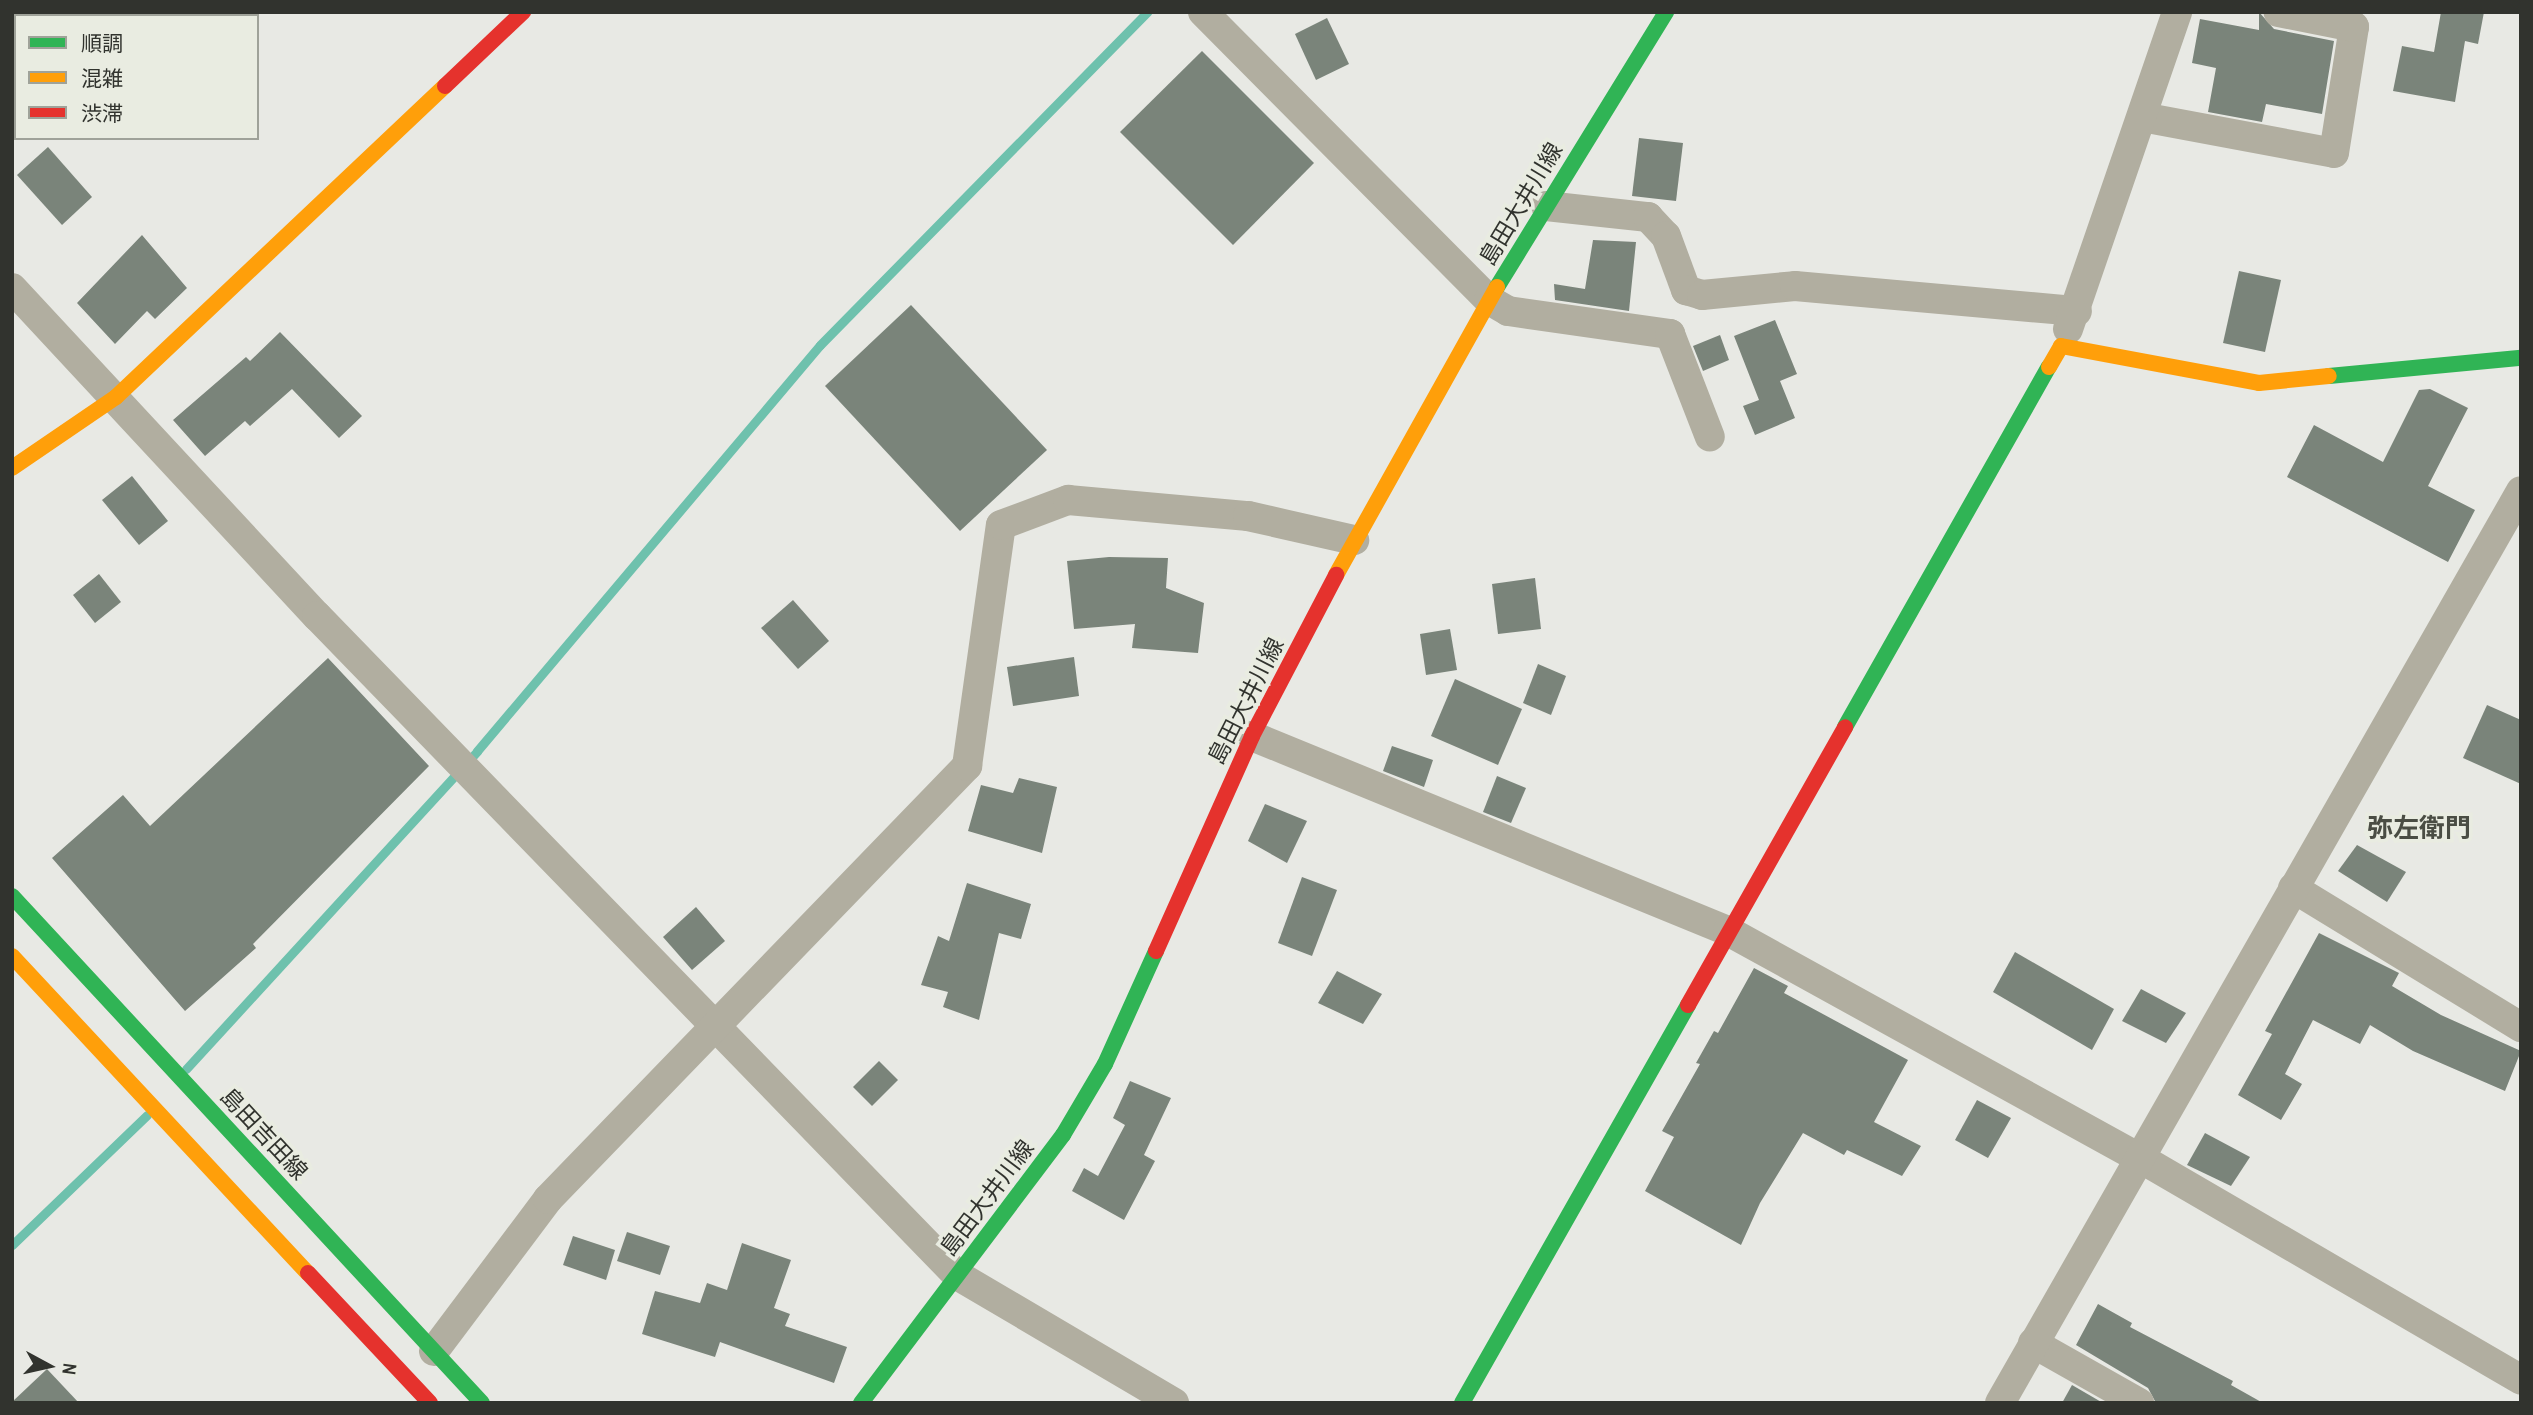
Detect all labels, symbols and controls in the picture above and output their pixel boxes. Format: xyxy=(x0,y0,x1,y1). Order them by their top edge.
legend xyxy=(14,14,259,140)
text: 順調 xyxy=(81,29,123,58)
text: 混雑 xyxy=(81,64,123,93)
text: 渋滞 xyxy=(81,99,123,128)
street label: 島田大井川線 xyxy=(1474,138,1568,270)
street label: 島田大井川線 xyxy=(1202,633,1290,769)
district label: 弥左衛門 xyxy=(2367,812,2471,844)
street label: 島田吉田線 xyxy=(215,1083,313,1185)
street label: 島田大井川線 xyxy=(934,1135,1040,1261)
north arrow xyxy=(14,1331,84,1401)
text: N xyxy=(56,1362,83,1376)

